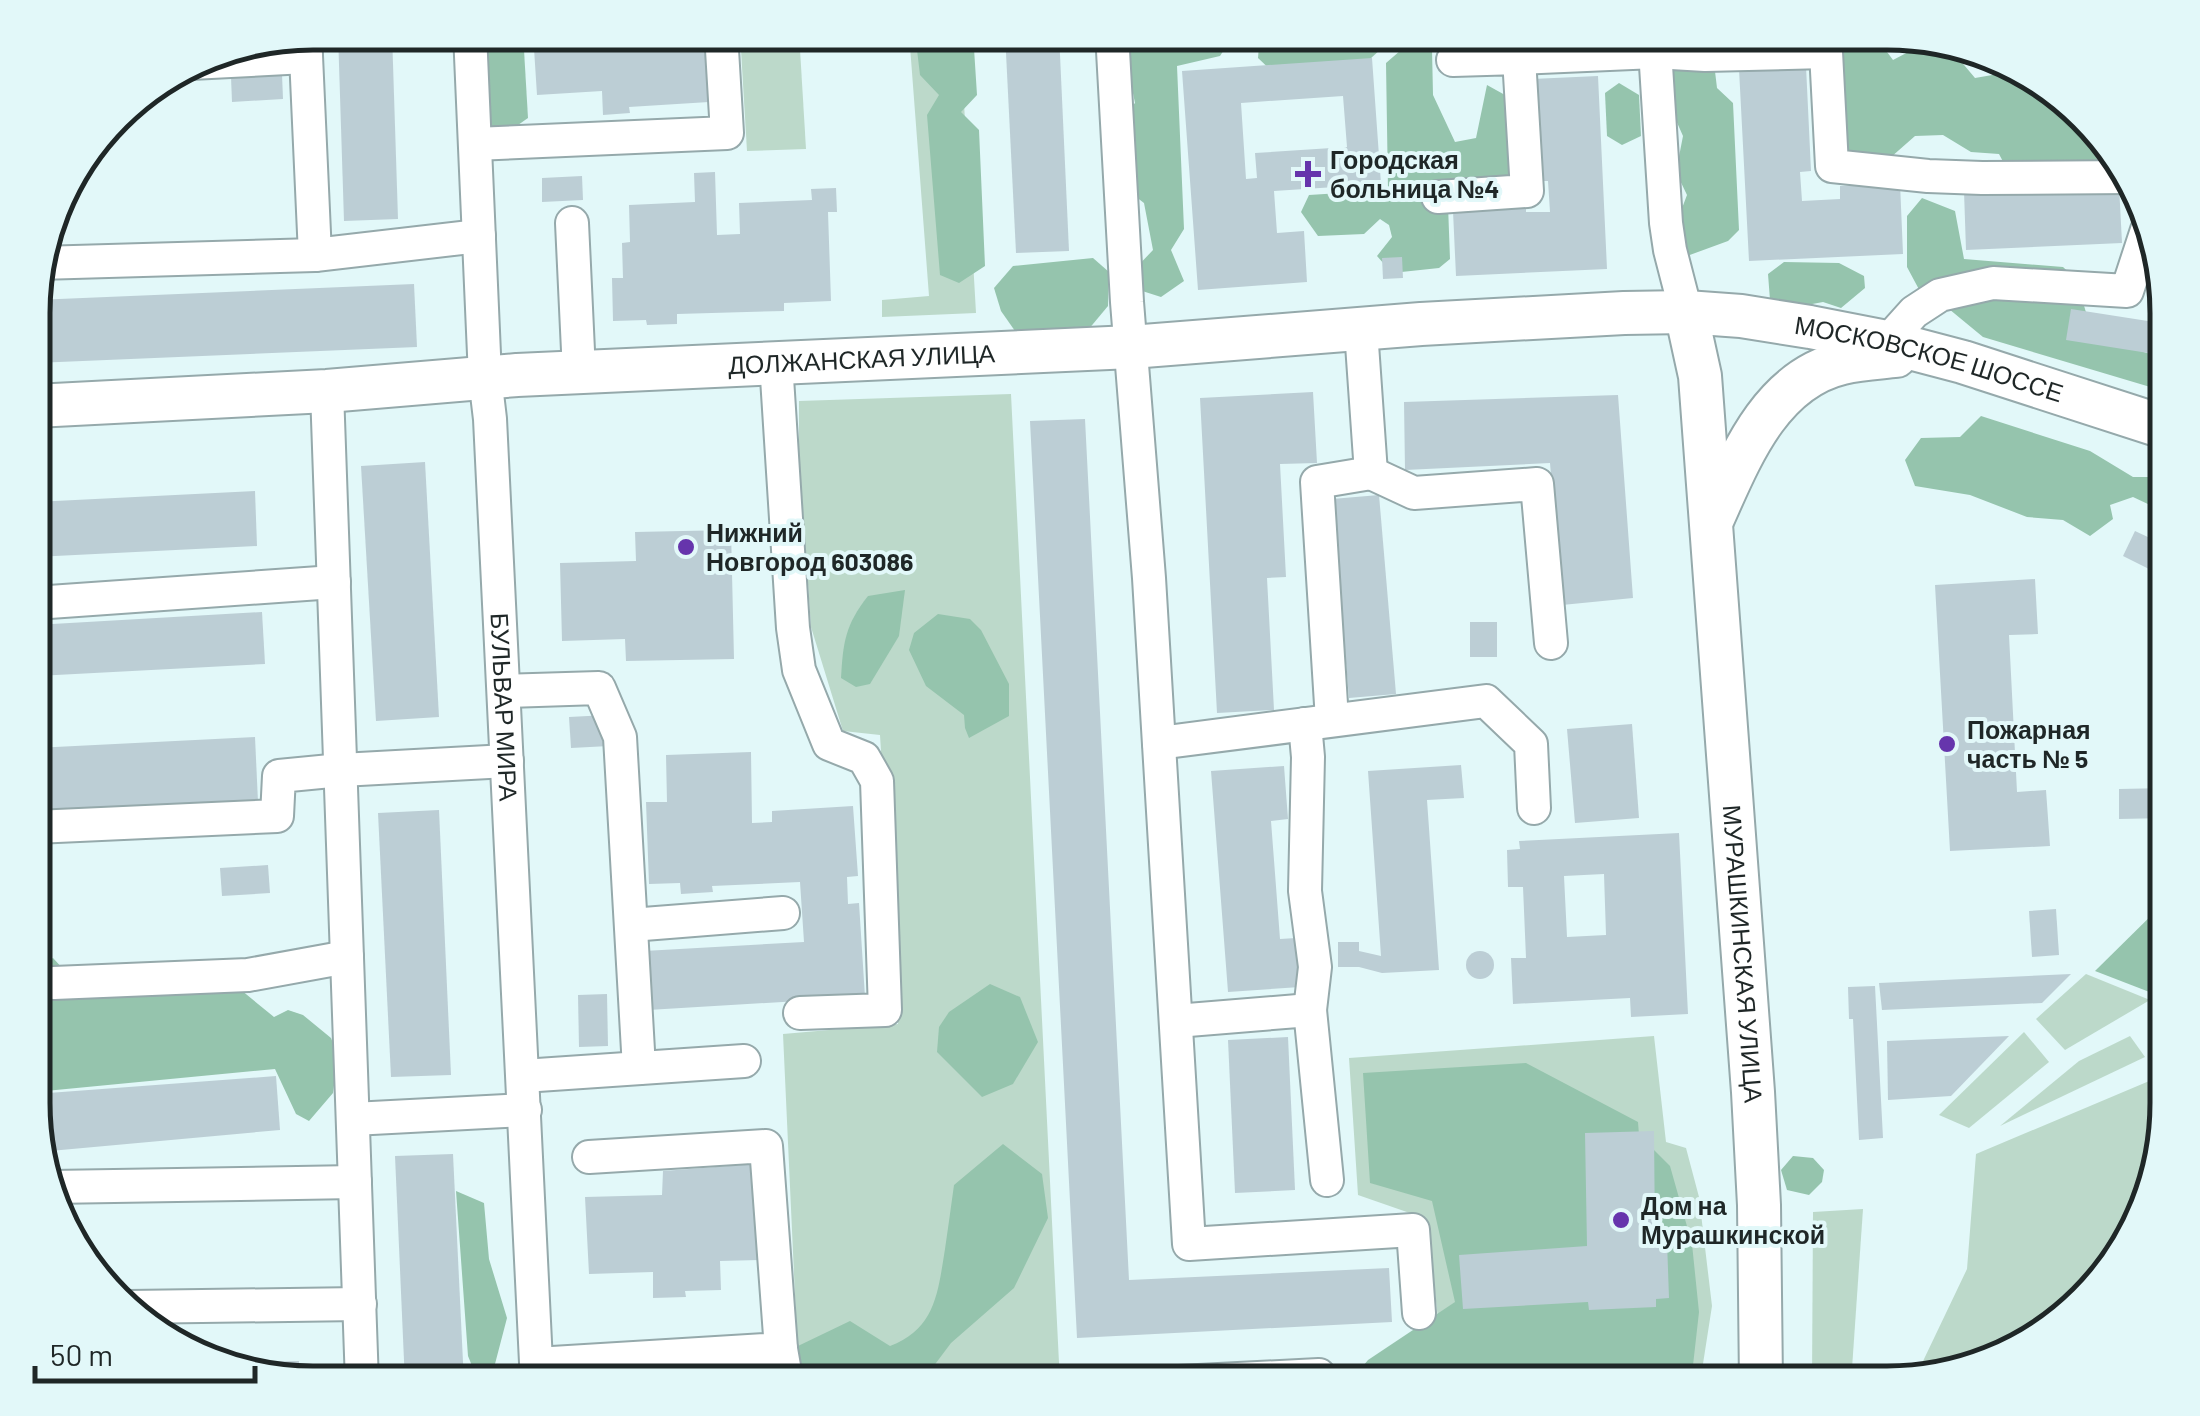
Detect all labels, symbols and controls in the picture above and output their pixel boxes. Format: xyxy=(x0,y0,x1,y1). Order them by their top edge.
place label: Городская больница №4 xyxy=(1330,144,1499,203)
marker: Городская больница №4 xyxy=(1295,161,1321,187)
street label: МОСКОВСКОЕ ШОССЕ xyxy=(1793,309,2067,407)
street label: ДОЛЖАНСКАЯ УЛИЦА xyxy=(727,337,996,379)
place label: Нижний Новгород 603086 xyxy=(706,517,914,576)
marker: Нижний Новгород 603086 xyxy=(675,536,697,558)
street label: БУЛЬВАР МИРА xyxy=(485,612,525,802)
place label: Пожарная часть № 5 xyxy=(1967,714,2091,773)
marker: Пожарная часть № 5 xyxy=(1936,733,1958,755)
street label: МУРАШКИНСКАЯ УЛИЦА xyxy=(1718,804,1770,1104)
place label: Дом на Мурашкинской xyxy=(1641,1190,1825,1249)
marker: Дом на Мурашкинской xyxy=(1610,1209,1632,1231)
scale bar xyxy=(35,1321,255,1383)
text: 50 m xyxy=(50,1336,113,1372)

